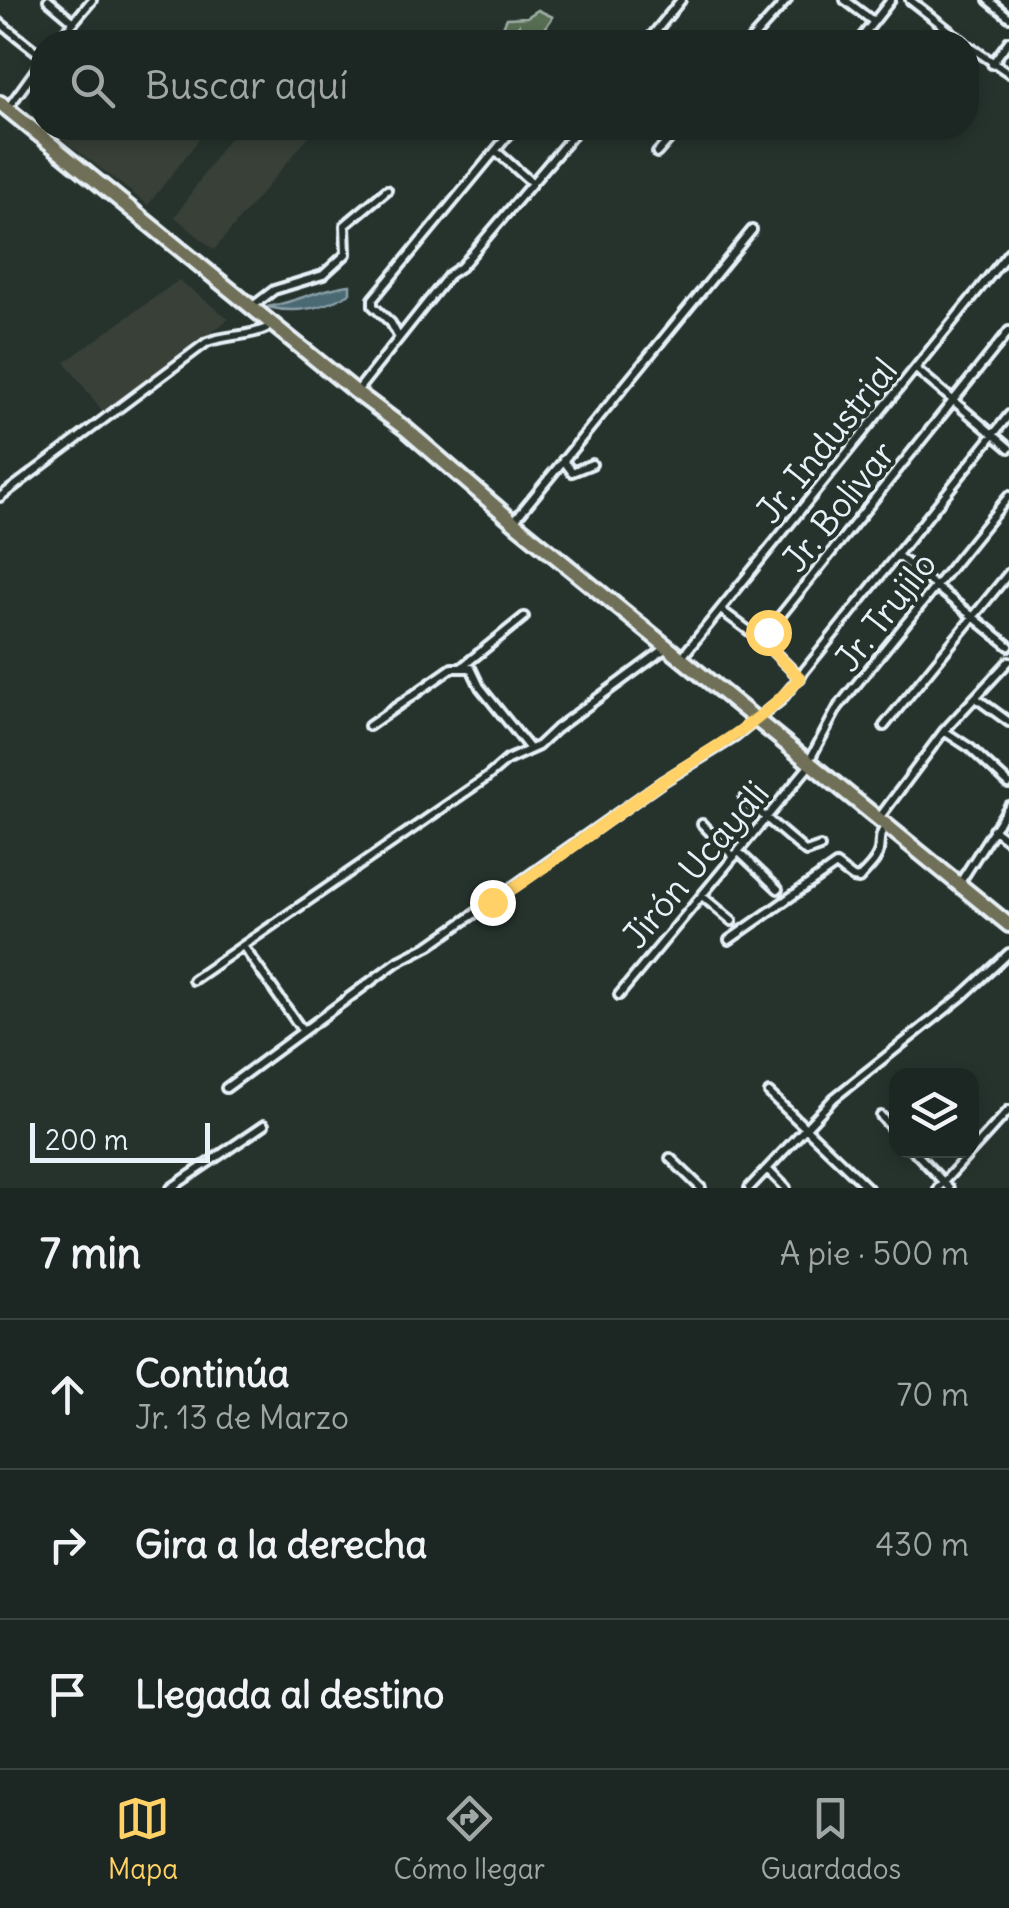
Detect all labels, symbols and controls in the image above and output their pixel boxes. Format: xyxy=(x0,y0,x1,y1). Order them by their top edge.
search box xyxy=(30,30,979,140)
icon: search xyxy=(65,58,120,113)
text: Buscar aquí xyxy=(145,62,348,109)
street label: Jr. Industrial xyxy=(746,349,906,531)
street label: Jr. Bolivar xyxy=(772,432,904,580)
street label: Jr. Trujilo xyxy=(825,542,945,680)
route start xyxy=(746,610,792,656)
street label: Jirón Ucayali xyxy=(612,771,778,957)
route end xyxy=(470,880,516,926)
map controls xyxy=(889,1068,979,1158)
button: layers xyxy=(889,1068,979,1158)
scale bar xyxy=(30,1118,210,1162)
text: 200 m xyxy=(45,1122,128,1158)
text: 7 min xyxy=(40,1227,141,1279)
text: A pie · 500 m xyxy=(780,1233,969,1274)
text: Continúa xyxy=(135,1350,290,1397)
icon: ahead xyxy=(40,1367,95,1422)
text: 70 m xyxy=(897,1374,969,1415)
text: Jr. 13 de Marzo xyxy=(135,1397,349,1438)
icon: right xyxy=(40,1517,95,1572)
text: Gira a la derecha xyxy=(135,1521,427,1568)
text: 430 m xyxy=(876,1524,969,1565)
icon: arrive xyxy=(40,1667,95,1722)
text: Llegada al destino xyxy=(135,1671,444,1718)
tab: Mapa xyxy=(108,1791,178,1887)
tab: Cómo llegar xyxy=(394,1791,545,1887)
tab: Guardados xyxy=(760,1791,901,1887)

